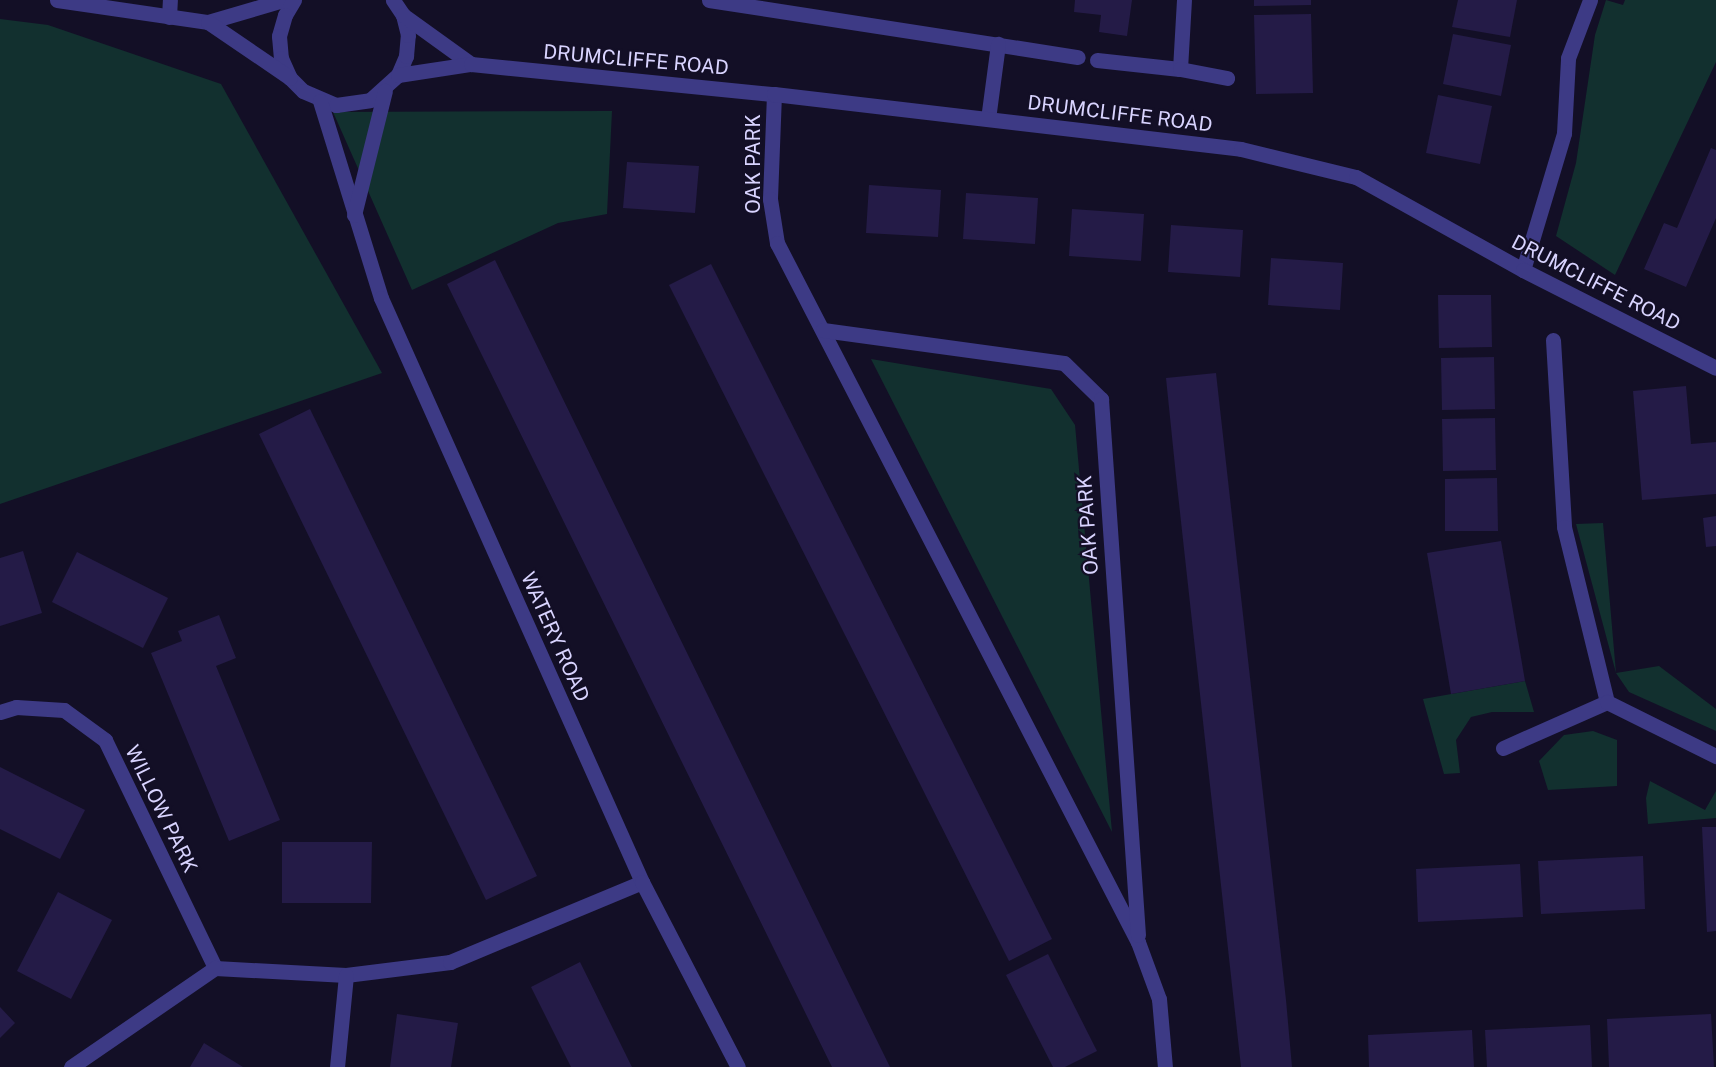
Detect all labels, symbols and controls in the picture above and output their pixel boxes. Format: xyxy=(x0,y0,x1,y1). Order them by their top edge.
street label: DRUMCLIFFE ROAD xyxy=(542,40,730,80)
street label: DRUMCLIFFE ROAD xyxy=(1026,91,1214,137)
street label: OAK PARK xyxy=(741,114,765,214)
street label: DRUMCLIFFE ROAD xyxy=(1508,230,1684,336)
street label: OAK PARK xyxy=(1073,474,1103,576)
street label: WATERY ROAD xyxy=(516,568,594,706)
street label: WILLOW PARK xyxy=(120,741,202,877)

